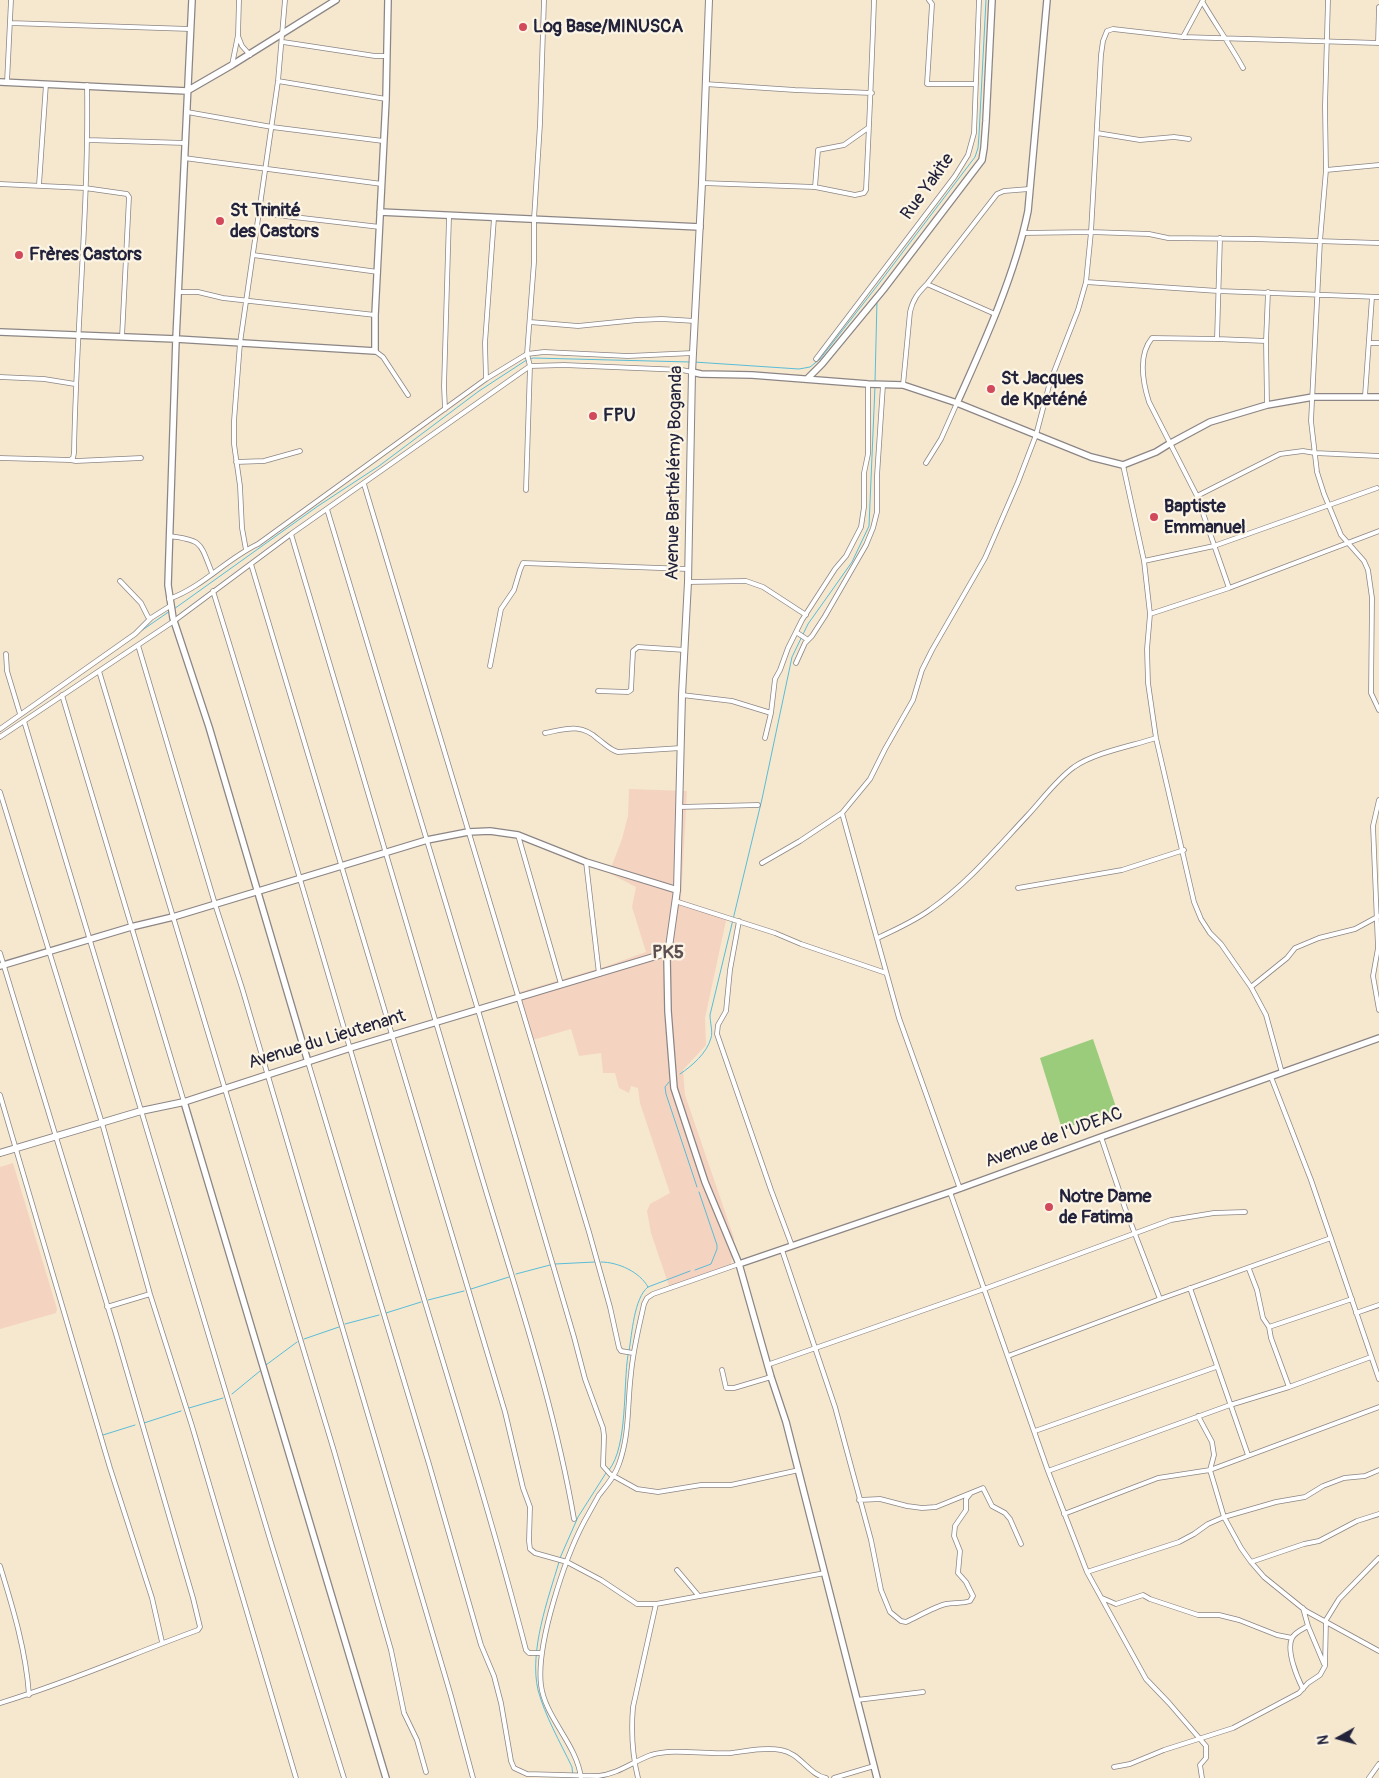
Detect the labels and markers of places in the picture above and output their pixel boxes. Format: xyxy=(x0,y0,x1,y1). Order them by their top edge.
place label: Log Base/MINUSCA xyxy=(533,16,683,38)
marker: Log Base/MINUSCA xyxy=(517,21,529,33)
place label: St Trinité des Castors xyxy=(230,200,319,242)
marker: St Trinité des Castors xyxy=(214,215,226,227)
place label: Frères Castors xyxy=(29,244,142,266)
marker: Frères Castors xyxy=(13,249,25,261)
place label: St Jacques de Kpeténé xyxy=(1001,368,1088,410)
marker: St Jacques de Kpeténé xyxy=(985,383,997,395)
place label: FPU xyxy=(603,405,636,427)
marker: FPU xyxy=(587,410,599,422)
place label: Baptiste Emmanuel xyxy=(1164,496,1246,538)
marker: Baptiste Emmanuel xyxy=(1148,511,1160,523)
place label: Notre Dame de Fatima xyxy=(1059,1186,1151,1228)
marker: Notre Dame de Fatima xyxy=(1043,1201,1055,1213)

